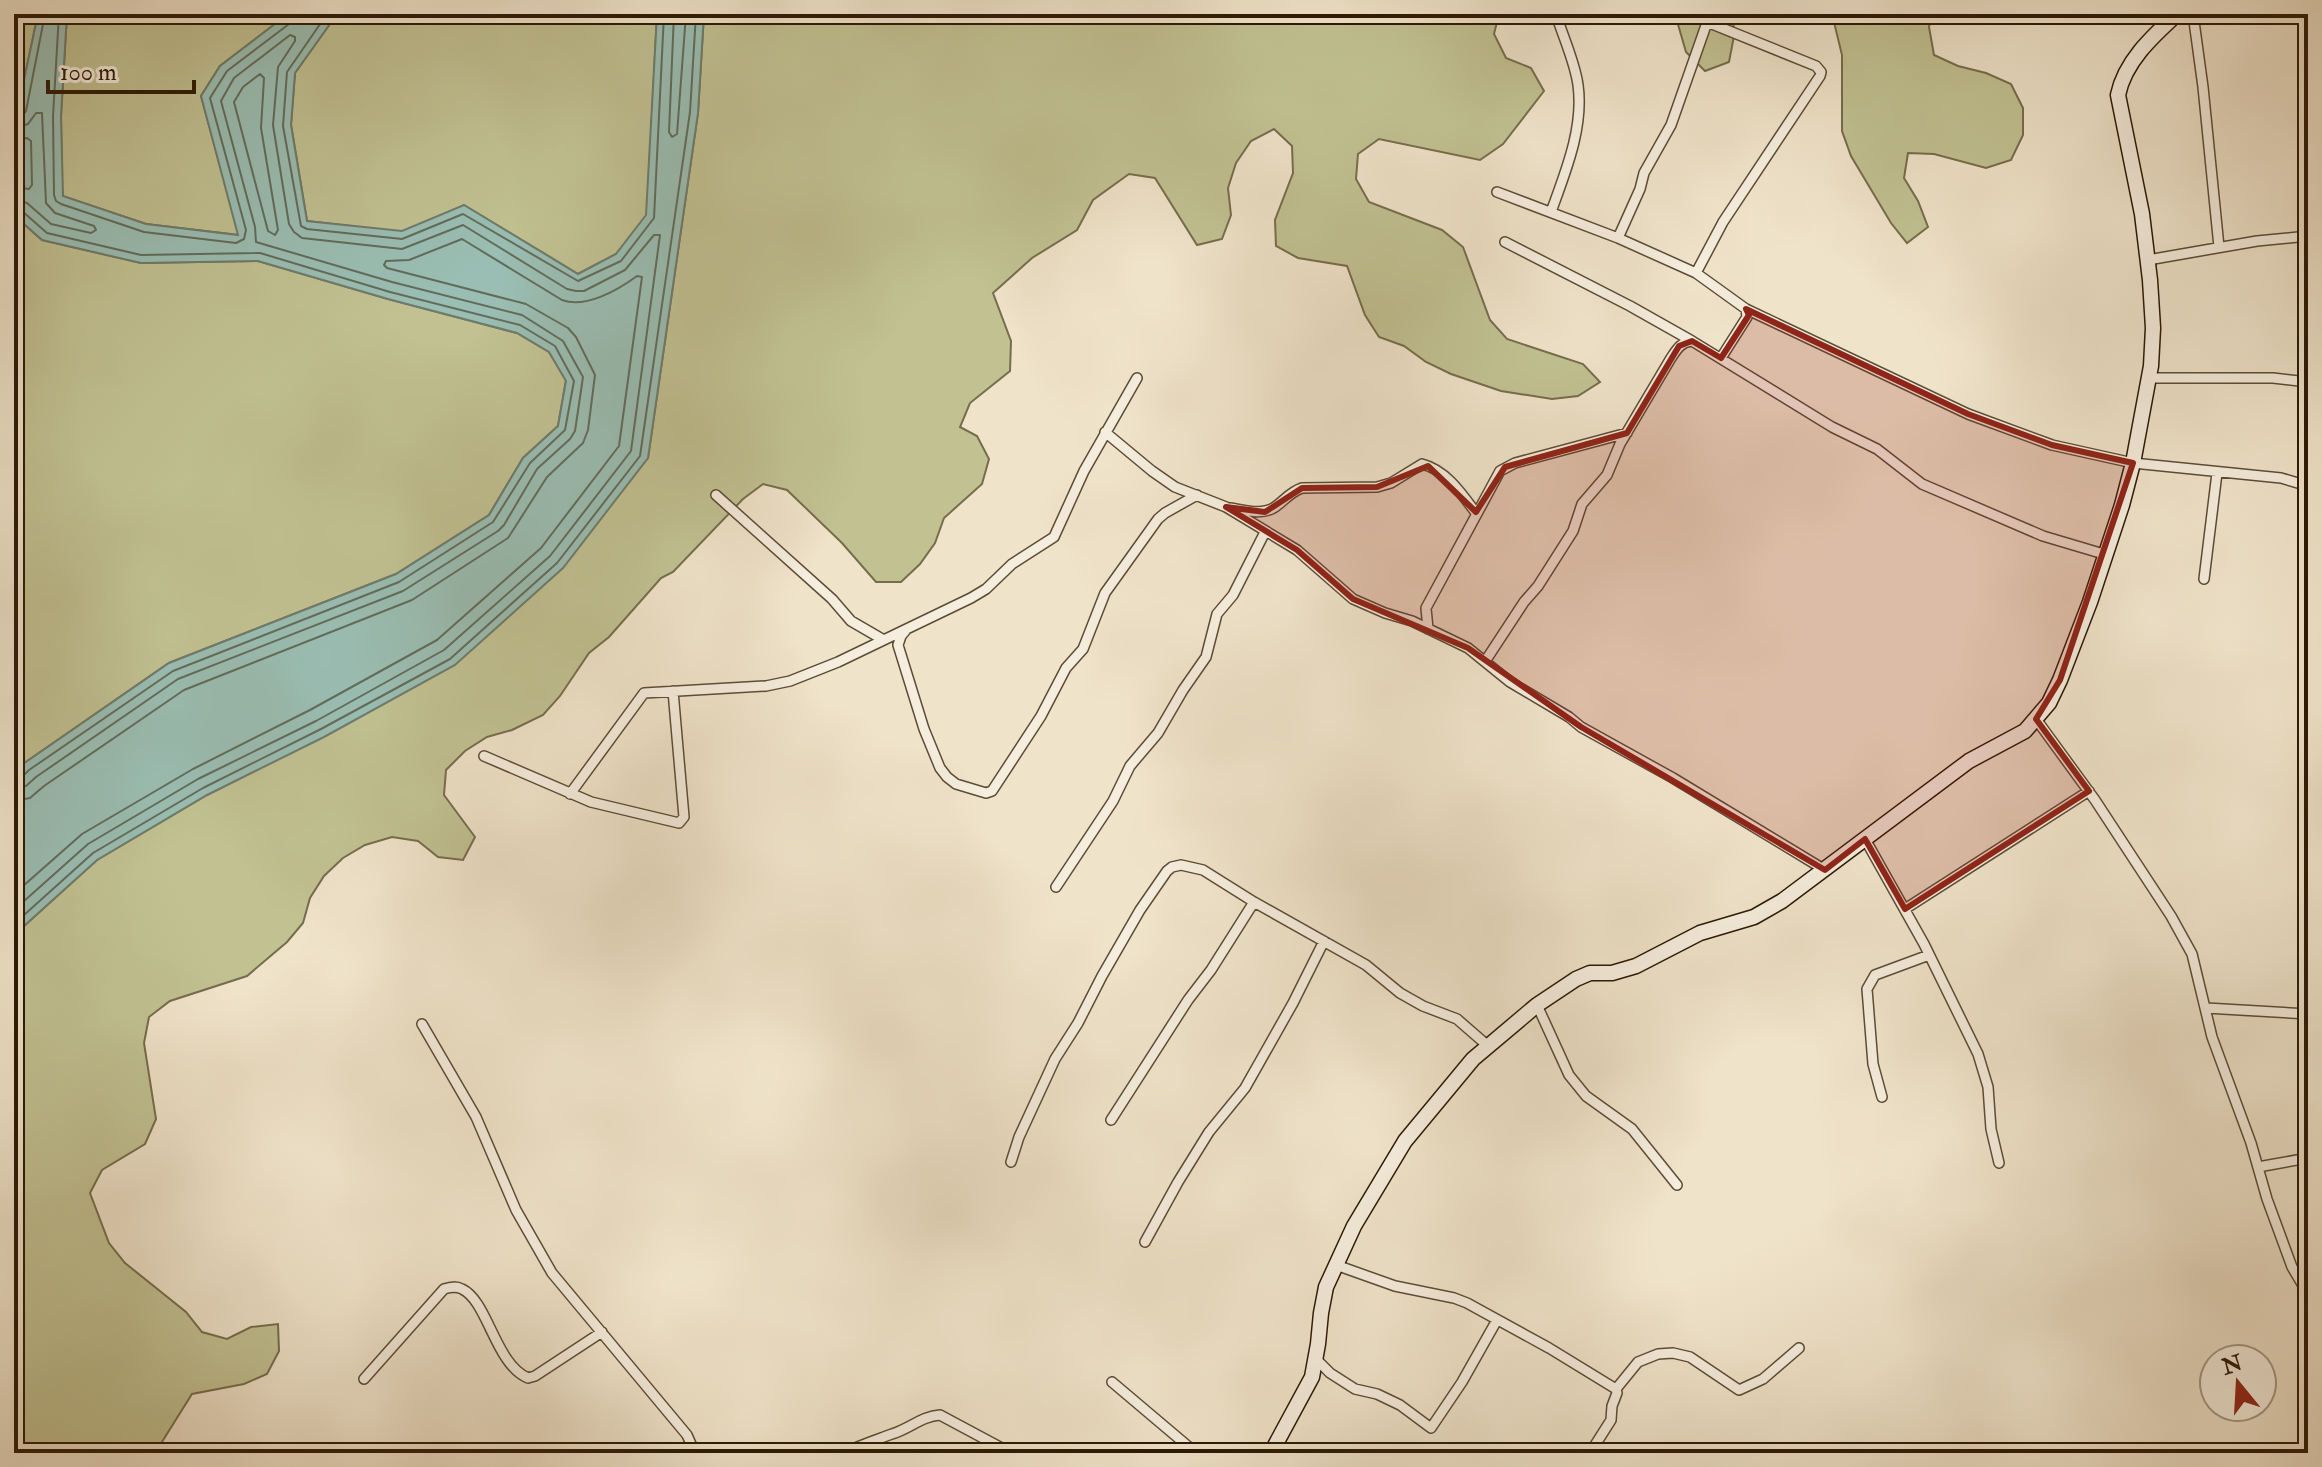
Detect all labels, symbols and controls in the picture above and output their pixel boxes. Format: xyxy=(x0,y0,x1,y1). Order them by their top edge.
scale bar xyxy=(48,44,194,94)
text: 100 m xyxy=(60,57,117,88)
north arrow xyxy=(2198,1343,2278,1423)
text: N xyxy=(2217,1348,2246,1382)

